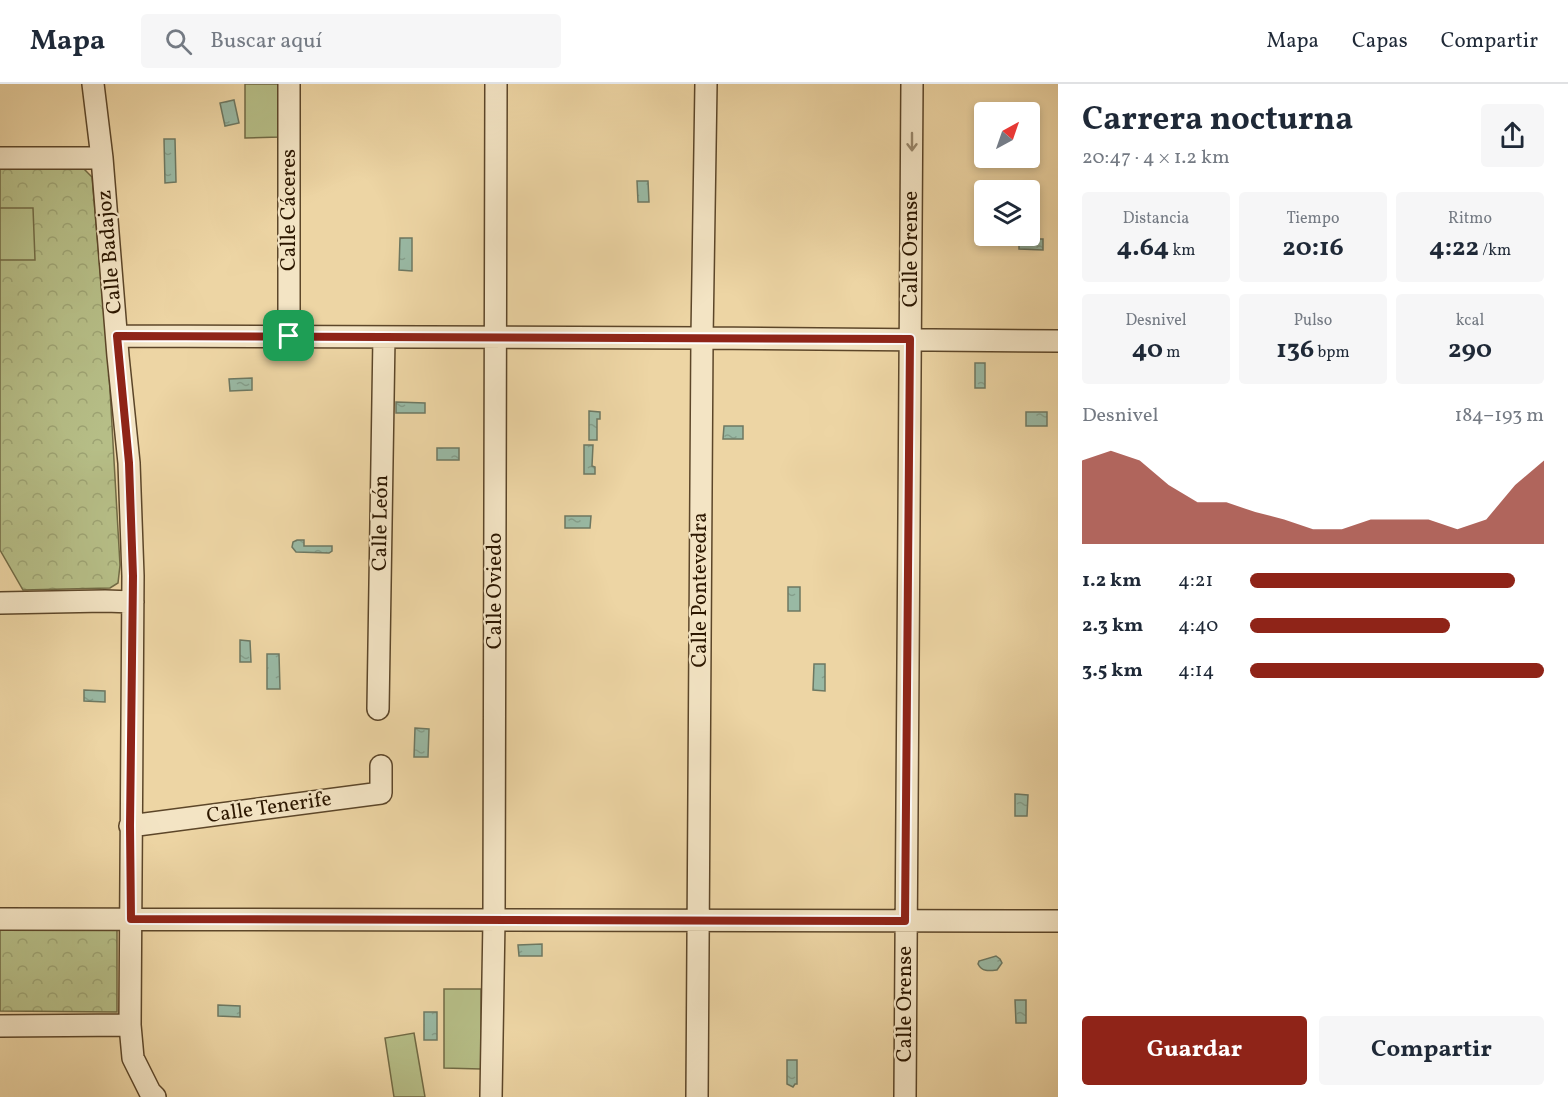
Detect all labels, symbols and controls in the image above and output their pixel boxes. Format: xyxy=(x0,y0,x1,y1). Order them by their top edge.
search box xyxy=(141,14,561,68)
text: Mapa xyxy=(30,22,105,61)
icon: search xyxy=(162,25,195,58)
text: Buscar aquí xyxy=(210,26,322,57)
text: Mapa xyxy=(1267,27,1319,56)
text: Capas xyxy=(1352,27,1408,56)
text: Compartir xyxy=(1441,27,1538,56)
text: Carrera nocturna xyxy=(1082,98,1353,144)
north arrow xyxy=(974,102,1040,168)
map controls xyxy=(974,102,1040,246)
button: share xyxy=(1481,104,1544,167)
one-way arrow xyxy=(906,132,918,152)
text: 20:47 · 4 × 1.2 km xyxy=(1082,144,1230,172)
street label: Calle Cáceres xyxy=(275,149,304,271)
button: layers xyxy=(974,180,1040,246)
street label: Calle Badajoz xyxy=(90,189,130,315)
street label: Calle Orense xyxy=(897,191,926,307)
text: Distancia xyxy=(1123,208,1189,230)
text: Tiempo xyxy=(1287,208,1339,230)
text: Ritmo xyxy=(1448,208,1492,230)
text: 4.64 xyxy=(1117,230,1169,266)
text: 20:16 xyxy=(1282,230,1344,266)
text: 4:22 xyxy=(1429,230,1479,266)
text: km xyxy=(1169,240,1195,262)
text: /km xyxy=(1479,240,1511,262)
pin xyxy=(263,310,314,361)
text: Desnivel xyxy=(1125,310,1187,332)
text: Pulso xyxy=(1294,310,1332,332)
text: kcal xyxy=(1456,310,1484,332)
icon: arrive xyxy=(272,319,305,352)
text: 40 xyxy=(1132,332,1163,368)
text: 136 xyxy=(1276,332,1314,368)
text: 290 xyxy=(1448,332,1492,368)
text: m xyxy=(1163,342,1180,364)
text: bpm xyxy=(1314,342,1350,364)
text: Desnivel xyxy=(1082,402,1158,430)
text: 184–193 m xyxy=(1455,402,1544,430)
street label: Calle León xyxy=(366,475,396,571)
street label: Calle Pontevedra xyxy=(686,512,715,668)
street label: Calle Oviedo xyxy=(481,533,510,649)
text: 1.2 km xyxy=(1082,567,1142,595)
text: 4:21 xyxy=(1178,567,1213,595)
text: 2.3 km xyxy=(1082,612,1143,640)
text: 4:40 xyxy=(1178,612,1218,640)
text: 3.5 km xyxy=(1082,657,1143,685)
text: 4:14 xyxy=(1178,657,1214,685)
street label: Calle Tenerife xyxy=(205,785,333,831)
street label: Calle Orense xyxy=(891,946,920,1062)
button: Guardar xyxy=(1082,1016,1307,1085)
button: Compartir xyxy=(1319,1016,1544,1085)

